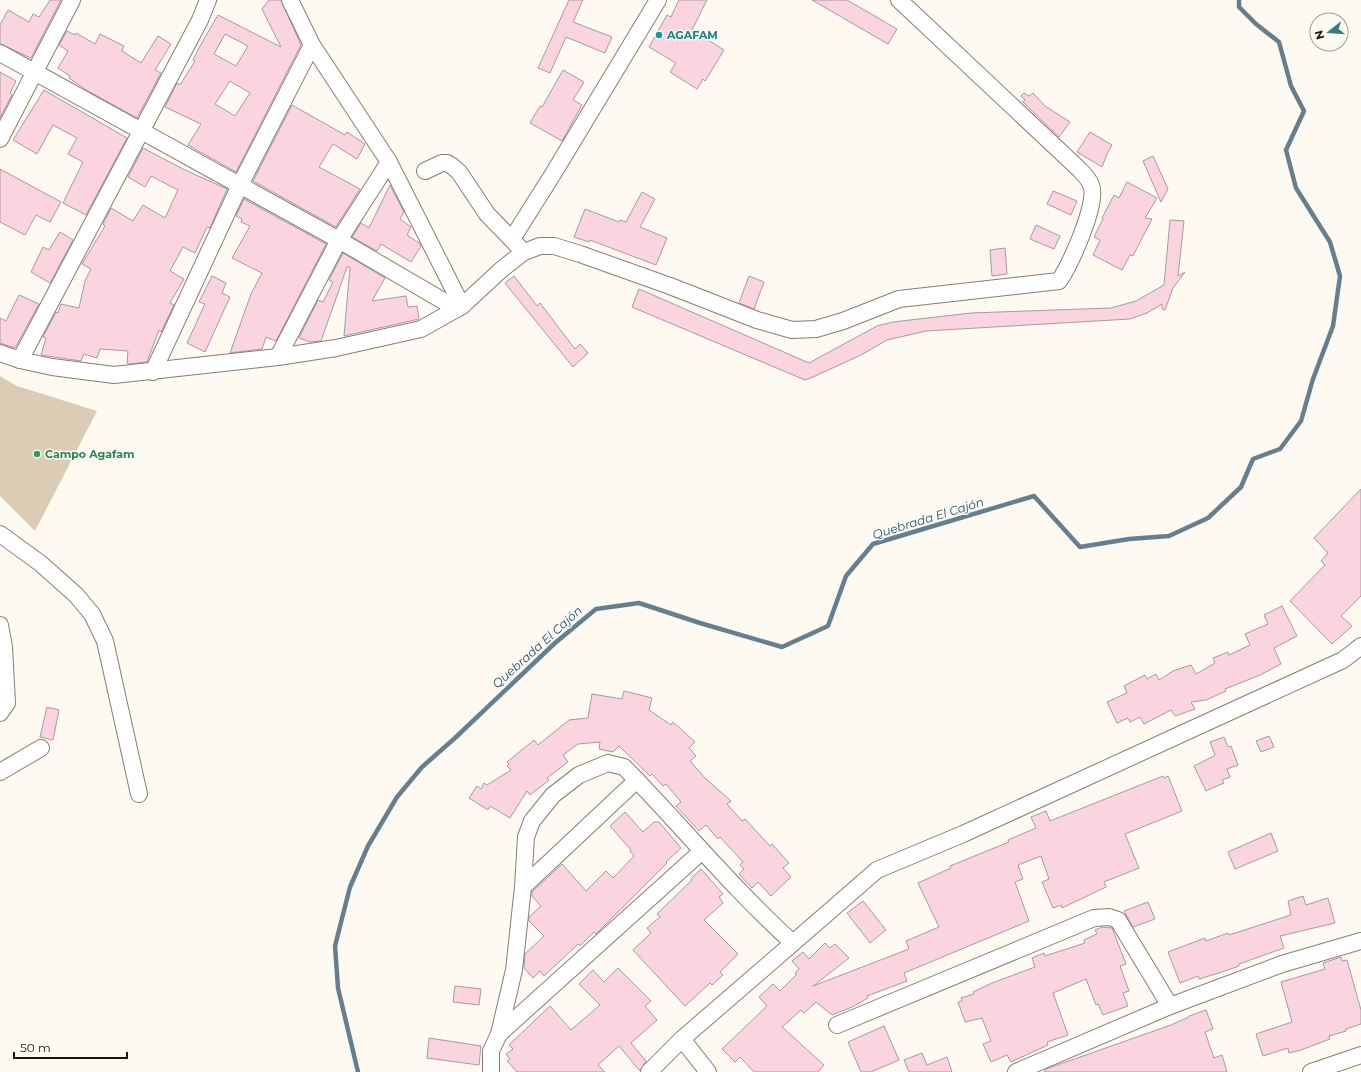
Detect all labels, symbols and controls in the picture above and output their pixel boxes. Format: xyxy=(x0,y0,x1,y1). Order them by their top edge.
north arrow xyxy=(1309,12,1349,52)
place label: AGAFAM xyxy=(666,28,718,42)
text: N xyxy=(1311,29,1327,41)
marker: AGAFAM xyxy=(654,30,664,40)
place label: Campo Agafam xyxy=(45,447,135,461)
marker: Campo Agafam xyxy=(32,449,42,459)
water label: Quebrada El Cajón xyxy=(871,494,985,542)
water label: Quebrada El Cajón xyxy=(489,603,585,691)
scale bar xyxy=(14,1034,127,1060)
text: 50 m xyxy=(20,1040,51,1055)

